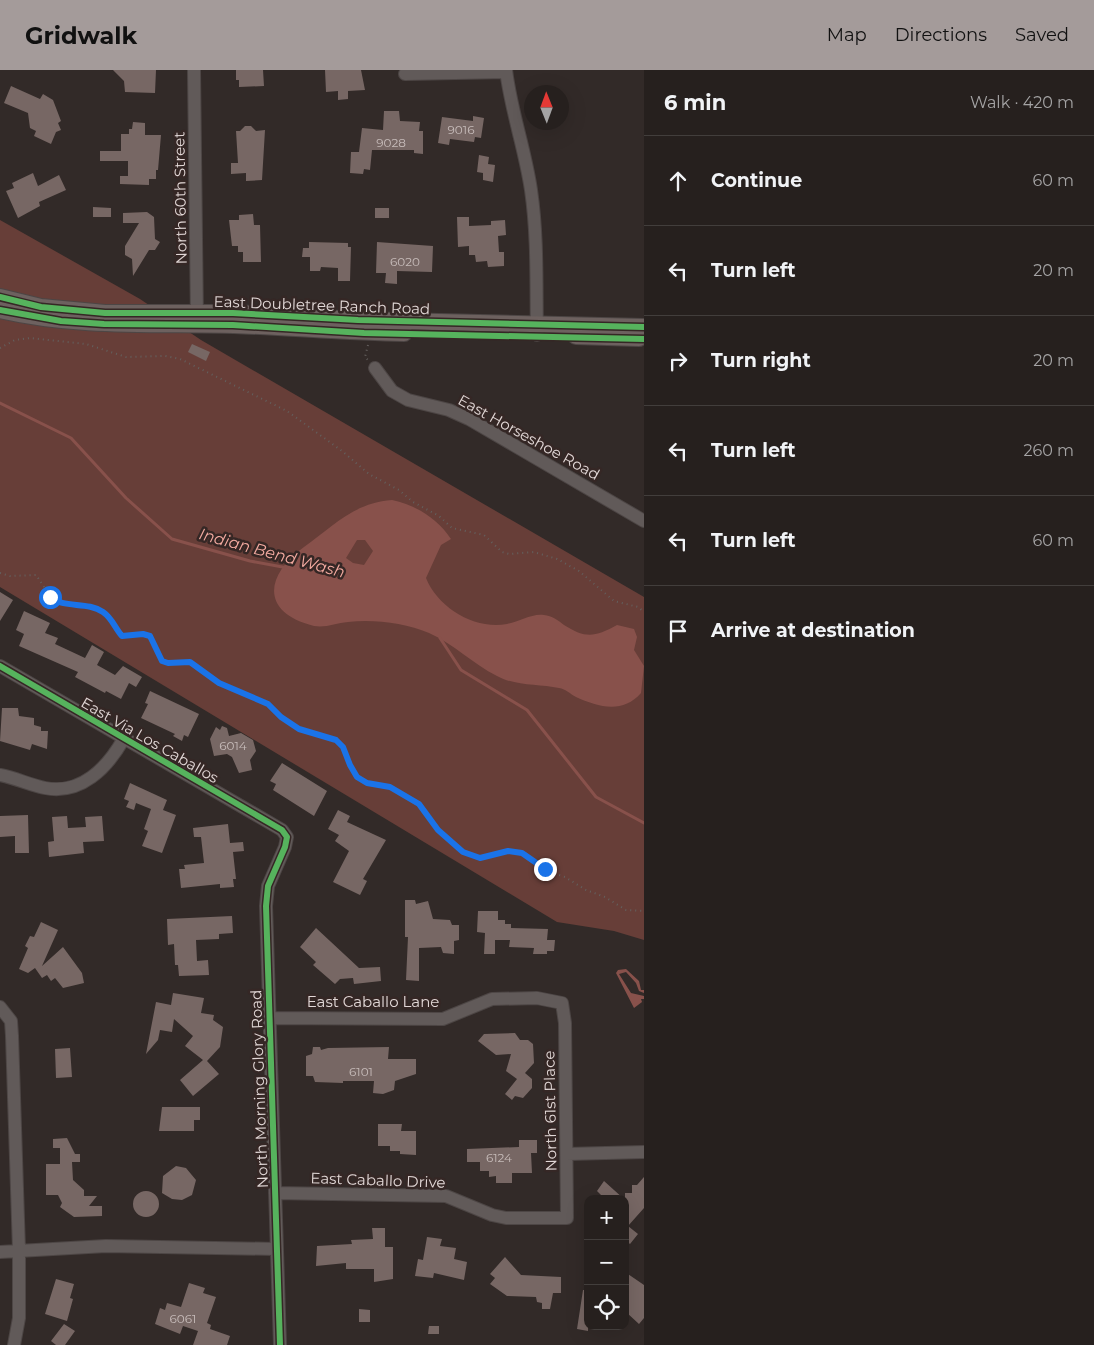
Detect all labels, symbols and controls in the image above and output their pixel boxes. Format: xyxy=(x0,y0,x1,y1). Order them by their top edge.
text: Gridwalk xyxy=(25,21,137,50)
text: Map xyxy=(827,24,867,46)
text: Directions xyxy=(895,24,987,46)
text: Saved xyxy=(1015,24,1069,46)
north arrow xyxy=(524,85,569,130)
text: 6 min xyxy=(664,90,726,115)
text: Walk · 420 m xyxy=(970,93,1074,112)
house number: 9016 xyxy=(448,122,474,137)
street label: North 60th Street xyxy=(169,131,191,265)
house number: 9028 xyxy=(376,135,406,150)
icon: ahead xyxy=(664,167,692,195)
text: Continue xyxy=(711,169,802,192)
text: 60 m xyxy=(1032,171,1074,190)
house number: 6020 xyxy=(390,254,420,269)
icon: left xyxy=(664,257,692,285)
text: Turn left xyxy=(711,259,796,282)
text: 20 m xyxy=(1033,261,1074,280)
street label: East Doubletree Ranch Road xyxy=(213,292,431,318)
icon: right xyxy=(664,347,692,375)
text: Turn right xyxy=(711,349,811,372)
text: 20 m xyxy=(1033,351,1074,370)
street label: East Horseshoe Road xyxy=(455,390,603,484)
icon: left xyxy=(664,437,692,465)
text: Turn left xyxy=(711,439,796,462)
text: 260 m xyxy=(1023,441,1074,460)
water label: Indian Bend Wash xyxy=(197,524,347,582)
icon: left xyxy=(664,527,692,555)
text: Turn left xyxy=(711,529,796,552)
text: 60 m xyxy=(1032,531,1074,550)
route start xyxy=(39,586,62,609)
icon: arrive xyxy=(664,617,692,645)
text: Arrive at destination xyxy=(711,619,915,642)
street label: East Via Los Caballos xyxy=(78,693,222,787)
house number: 6014 xyxy=(219,738,247,753)
route end xyxy=(534,858,557,881)
street label: North Morning Glory Road xyxy=(246,990,272,1188)
street label: East Caballo Lane xyxy=(307,992,439,1011)
street label: North 61st Place xyxy=(539,1050,561,1172)
house number: 6101 xyxy=(349,1064,373,1079)
house number: 6124 xyxy=(486,1150,512,1165)
street label: East Caballo Drive xyxy=(310,1168,446,1192)
map controls xyxy=(584,1195,629,1330)
button: + xyxy=(584,1195,629,1240)
button: − xyxy=(584,1240,629,1285)
button: locate xyxy=(584,1285,629,1330)
house number: 6061 xyxy=(170,1311,196,1326)

